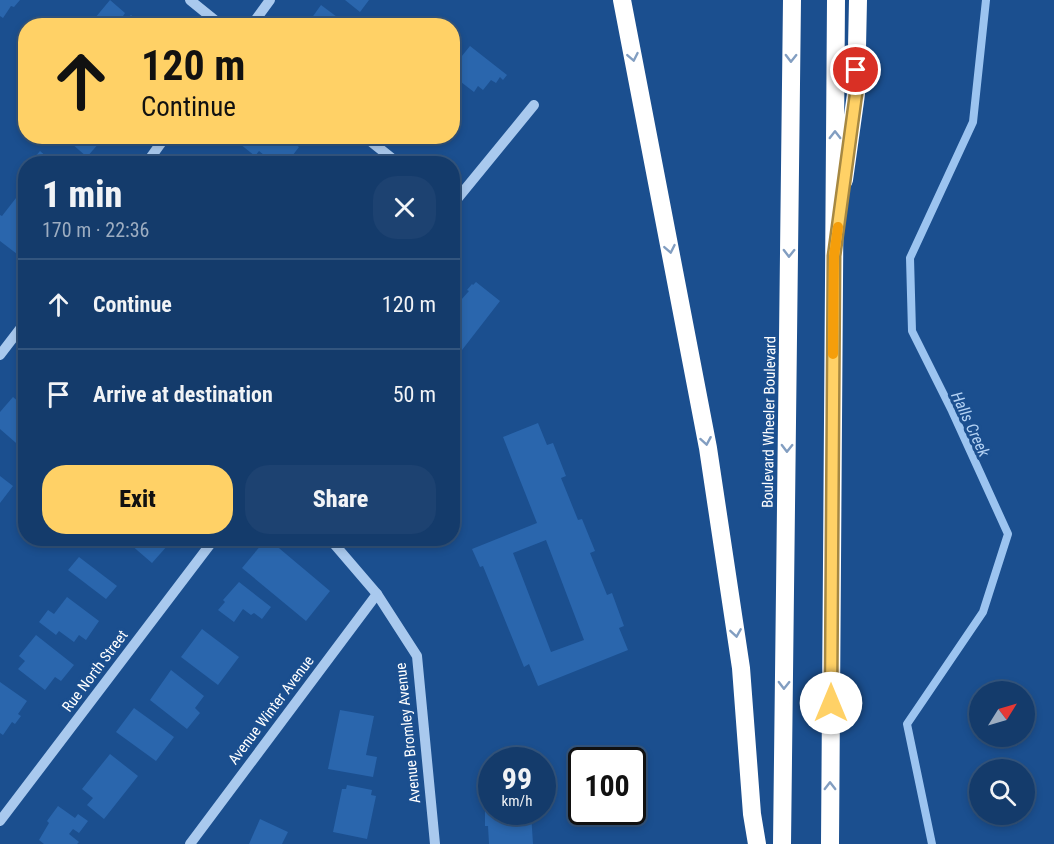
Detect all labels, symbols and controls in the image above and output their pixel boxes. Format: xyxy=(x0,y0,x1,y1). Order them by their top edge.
text: 120 m xyxy=(141,41,246,90)
icon: ahead xyxy=(42,42,120,120)
pin xyxy=(830,44,881,95)
one-way arrow xyxy=(626,52,639,62)
icon: arrive xyxy=(839,53,872,86)
one-way arrow xyxy=(785,54,797,63)
text: Continue xyxy=(141,91,236,123)
one-way arrow xyxy=(829,131,841,140)
text: 1 min xyxy=(42,174,122,216)
button: close xyxy=(373,176,436,239)
text: 170 m · 22:36 xyxy=(42,218,149,242)
one-way arrow xyxy=(663,244,676,254)
one-way arrow xyxy=(783,249,795,258)
icon: ahead xyxy=(42,288,75,321)
text: Continue xyxy=(93,292,172,317)
text: 120 m xyxy=(382,292,436,317)
street label: Boulevard Wheeler Boulevard xyxy=(758,336,780,508)
icon: arrive xyxy=(42,378,75,411)
text: Arrive at destination xyxy=(93,382,273,407)
text: 50 m xyxy=(393,382,436,407)
water label: Halls Creek xyxy=(947,389,994,461)
one-way arrow xyxy=(699,435,712,445)
one-way arrow xyxy=(780,444,793,453)
button: Exit xyxy=(42,465,233,534)
button: Share xyxy=(245,465,436,534)
street label: Rue North Street xyxy=(58,627,132,715)
one-way arrow xyxy=(729,629,741,638)
street label: Avenue Winter Avenue xyxy=(224,652,318,768)
street label: Avenue Bromley Avenue xyxy=(392,662,424,804)
position arrow xyxy=(799,671,863,735)
one-way arrow xyxy=(778,681,790,690)
north arrow xyxy=(969,681,1035,747)
map controls xyxy=(969,681,1035,825)
speed limit sign: 100 xyxy=(568,747,646,825)
button: search xyxy=(969,759,1035,825)
text: 99 xyxy=(502,761,532,796)
one-way arrow xyxy=(824,781,836,790)
text: km/h xyxy=(502,792,532,810)

